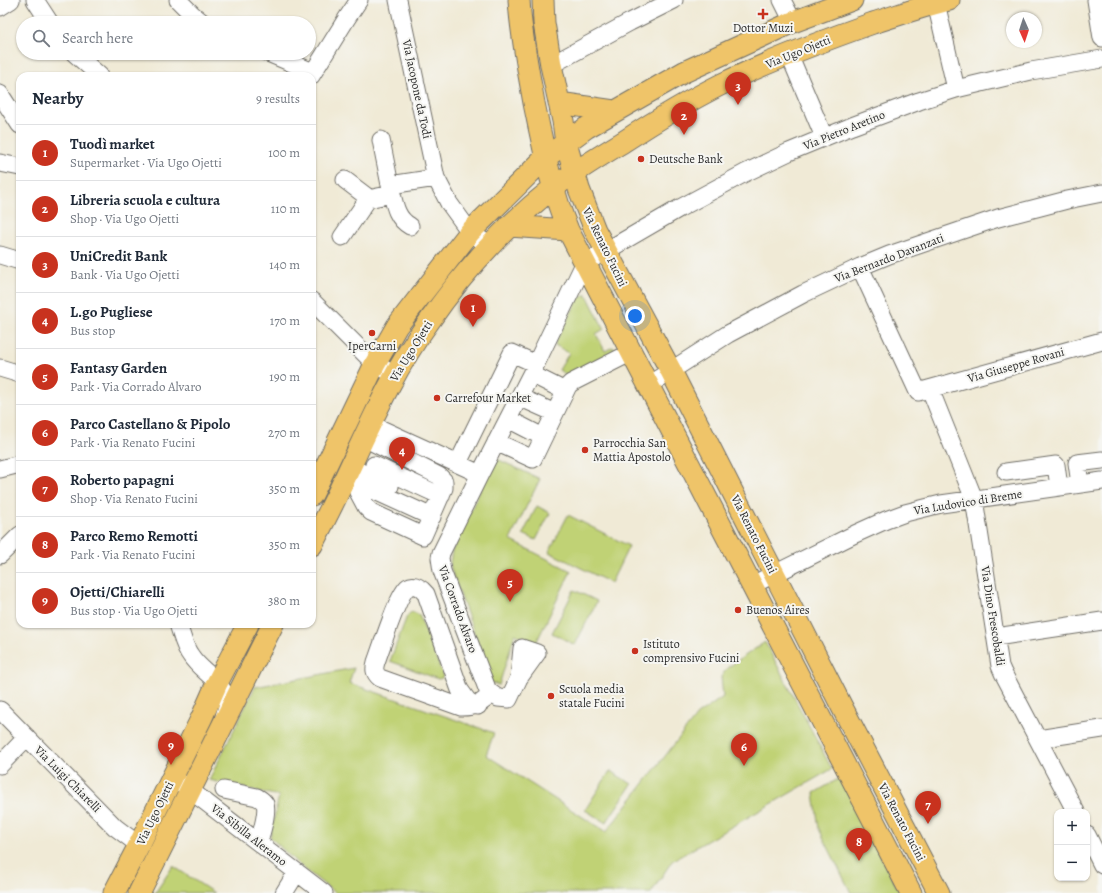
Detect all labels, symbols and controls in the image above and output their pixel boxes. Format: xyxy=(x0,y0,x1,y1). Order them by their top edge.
marker: Dottor Muzi xyxy=(758,9,768,19)
north arrow xyxy=(1006,12,1042,48)
search box xyxy=(16,16,316,60)
place label: Dottor Muzi xyxy=(733,20,793,36)
icon: search xyxy=(30,27,52,49)
text: Search here xyxy=(62,28,133,48)
street label: Via Ugo Ojetti xyxy=(762,32,833,73)
street label: Via Jacopone da Todi xyxy=(398,37,435,140)
pin: 3 xyxy=(725,72,751,105)
text: Nearby xyxy=(32,87,83,110)
text: 9 results xyxy=(256,90,300,107)
pin: 2 xyxy=(671,102,697,135)
street label: Via Pietro Aretino xyxy=(800,106,887,154)
text: Tuodì market xyxy=(70,134,155,154)
text: 1 xyxy=(43,144,47,161)
text: 100 m xyxy=(268,144,300,161)
place label: Deutsche Bank xyxy=(649,151,723,167)
text: Supermarket · Via Ugo Ojetti xyxy=(70,154,222,171)
marker: Deutsche Bank xyxy=(636,154,646,164)
text: Libreria scuola e cultura xyxy=(70,190,220,210)
text: 2 xyxy=(42,200,48,217)
text: 110 m xyxy=(271,200,300,217)
street label: Via Renato Fucini xyxy=(579,204,631,289)
text: Shop · Via Ugo Ojetti xyxy=(70,210,179,227)
street label: Via Bernardo Davanzati xyxy=(831,230,946,287)
text: UniCredit Bank xyxy=(70,246,167,266)
text: 3 xyxy=(42,256,48,273)
text: 140 m xyxy=(269,256,300,273)
text: Bank · Via Ugo Ojetti xyxy=(70,266,180,283)
pin: 1 xyxy=(460,294,486,327)
text: L.go Pugliese xyxy=(70,302,153,322)
your location xyxy=(625,306,645,326)
text: 4 xyxy=(42,312,48,329)
text: 170 m xyxy=(270,312,300,329)
street label: Via Ugo Ojetti xyxy=(385,318,436,385)
text: Bus stop xyxy=(70,322,115,339)
marker: IperCarni xyxy=(367,328,377,338)
place label: IperCarni xyxy=(348,338,396,354)
street label: Via Giuseppe Rovani xyxy=(965,344,1066,387)
text: Fantasy Garden xyxy=(70,358,167,378)
text: 5 xyxy=(42,368,48,385)
text: 190 m xyxy=(269,368,300,385)
text: Park · Via Corrado Alvaro xyxy=(70,378,202,395)
place label: Carrefour Market xyxy=(445,390,531,406)
marker: Carrefour Market xyxy=(432,393,442,403)
text: Parco Castellano & Pipolo xyxy=(70,414,230,434)
text: 6 xyxy=(42,424,48,441)
text: 270 m xyxy=(268,424,300,441)
text: Park · Via Renato Fucini xyxy=(70,434,195,451)
place label: Parrocchia San Mattia Apostolo xyxy=(593,435,671,465)
pin: 4 xyxy=(389,437,415,470)
marker: Parrocchia San Mattia Apostolo xyxy=(580,445,590,455)
text: Roberto papagni xyxy=(70,470,174,490)
text: 7 xyxy=(42,480,48,497)
text: 350 m xyxy=(269,480,300,497)
street label: Via Ludovico di Breme xyxy=(912,486,1023,519)
text: Shop · Via Renato Fucini xyxy=(70,490,198,507)
street label: Via Renato Fucini xyxy=(727,491,781,576)
text: Parco Remo Remotti xyxy=(70,526,198,546)
text: 8 xyxy=(42,536,48,553)
text: 350 m xyxy=(269,536,300,553)
text: Park · Via Renato Fucini xyxy=(70,546,195,563)
street label: Via Corrado Alvaro xyxy=(434,562,481,655)
street label: Via Dino Frescobaldi xyxy=(977,564,1009,667)
pin: 5 xyxy=(497,569,523,602)
text: Ojetti/Chiarelli xyxy=(70,582,165,602)
text: 9 xyxy=(42,592,48,609)
text: 380 m xyxy=(268,592,300,609)
text: Bus stop · Via Ugo Ojetti xyxy=(70,602,198,619)
place label: Buenos Aires xyxy=(746,602,810,618)
marker: Buenos Aires xyxy=(733,605,743,615)
place label: Istituto comprensivo Fucini xyxy=(643,636,739,666)
marker: Istituto comprensivo Fucini xyxy=(630,646,640,656)
place label: Scuola media statale Fucini xyxy=(559,681,625,711)
marker: Scuola media statale Fucini xyxy=(546,691,556,701)
pin: 9 xyxy=(158,732,184,765)
pin: 6 xyxy=(731,733,757,766)
street label: Via Luigi Chiarelli xyxy=(31,742,105,816)
street label: Via Ugo Ojetti xyxy=(132,779,177,848)
street label: Via Renato Fucini xyxy=(874,779,929,864)
pin: 7 xyxy=(915,791,941,824)
street label: Via Sibilla Aleramo xyxy=(207,800,290,870)
map controls xyxy=(1054,809,1090,881)
button: + xyxy=(1054,809,1090,845)
pin: 8 xyxy=(846,828,872,861)
button: − xyxy=(1054,845,1090,881)

